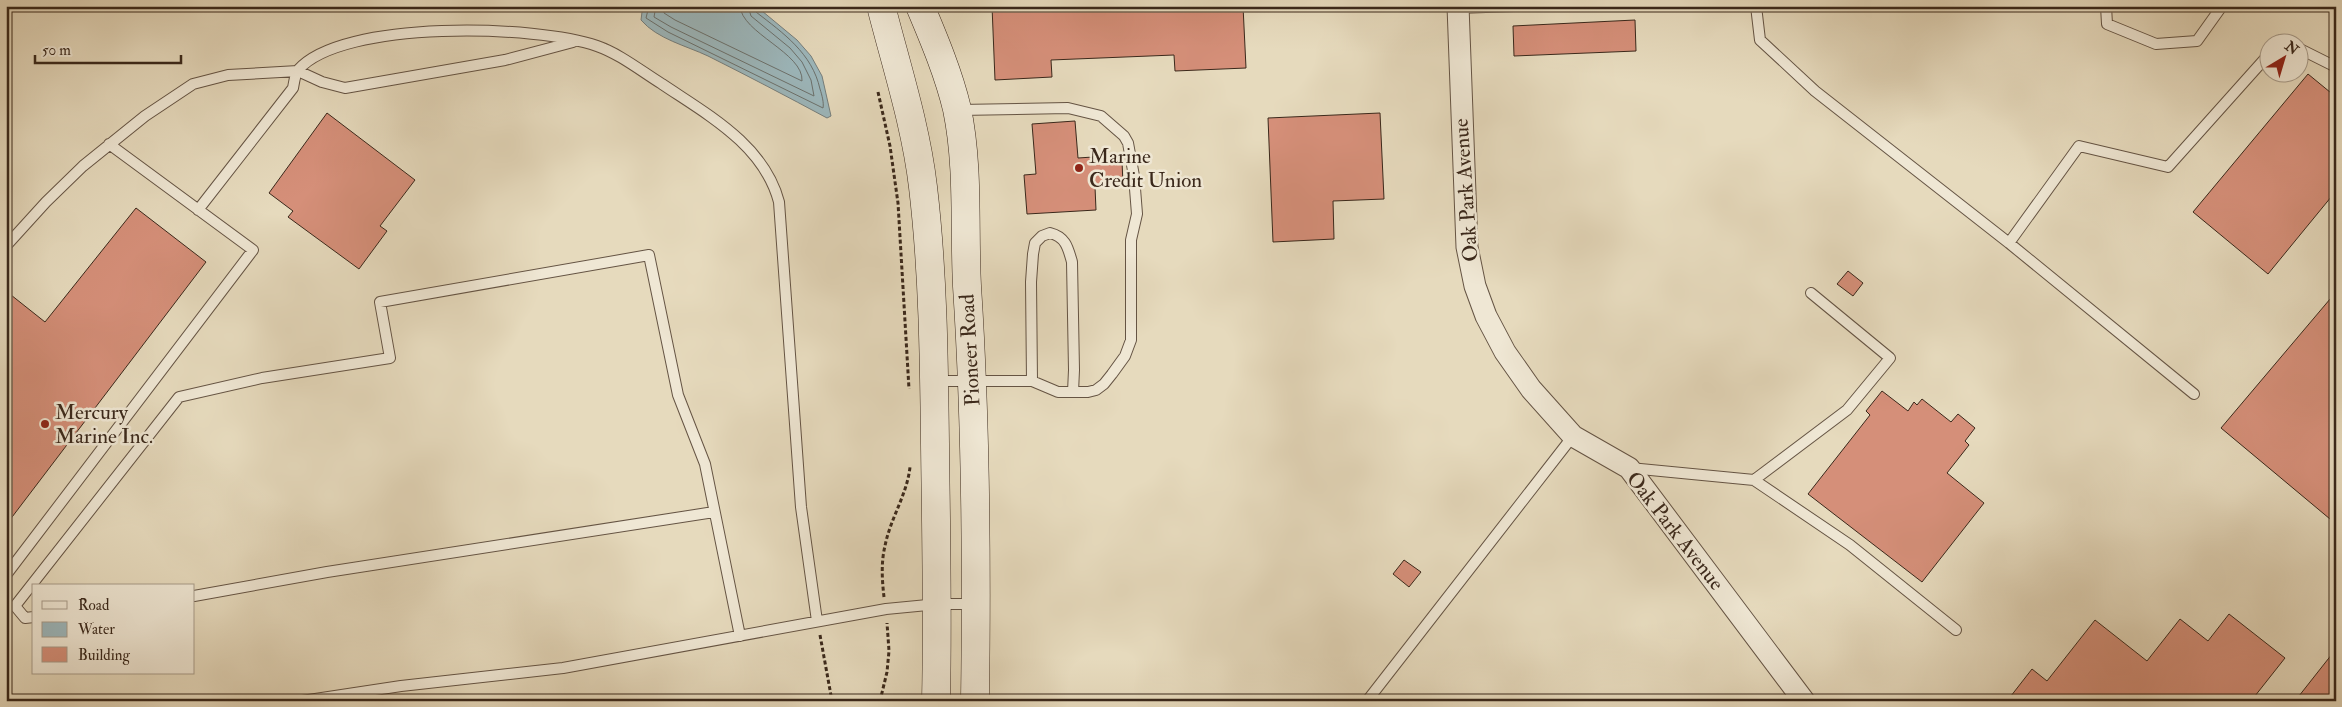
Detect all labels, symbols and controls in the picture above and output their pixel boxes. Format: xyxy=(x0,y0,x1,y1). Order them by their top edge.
scale bar xyxy=(35,32,181,64)
north arrow xyxy=(2260,32,2310,82)
text: N xyxy=(2281,37,2302,59)
text: 50 m xyxy=(42,41,71,60)
street label: Oak Park Avenue xyxy=(1448,117,1484,263)
place label: Marine Credit Union xyxy=(1089,143,1202,194)
marker: Marine Credit Union xyxy=(1073,162,1085,174)
street label: Pioneer Road xyxy=(954,293,986,407)
place label: Mercury Marine Inc. xyxy=(55,399,153,450)
marker: Mercury Marine Inc. xyxy=(39,418,51,430)
street label: Oak Park Avenue xyxy=(1620,466,1730,596)
legend xyxy=(32,584,195,674)
text: Road xyxy=(78,596,110,615)
text: Water xyxy=(77,620,115,639)
text: Building xyxy=(78,646,130,665)

